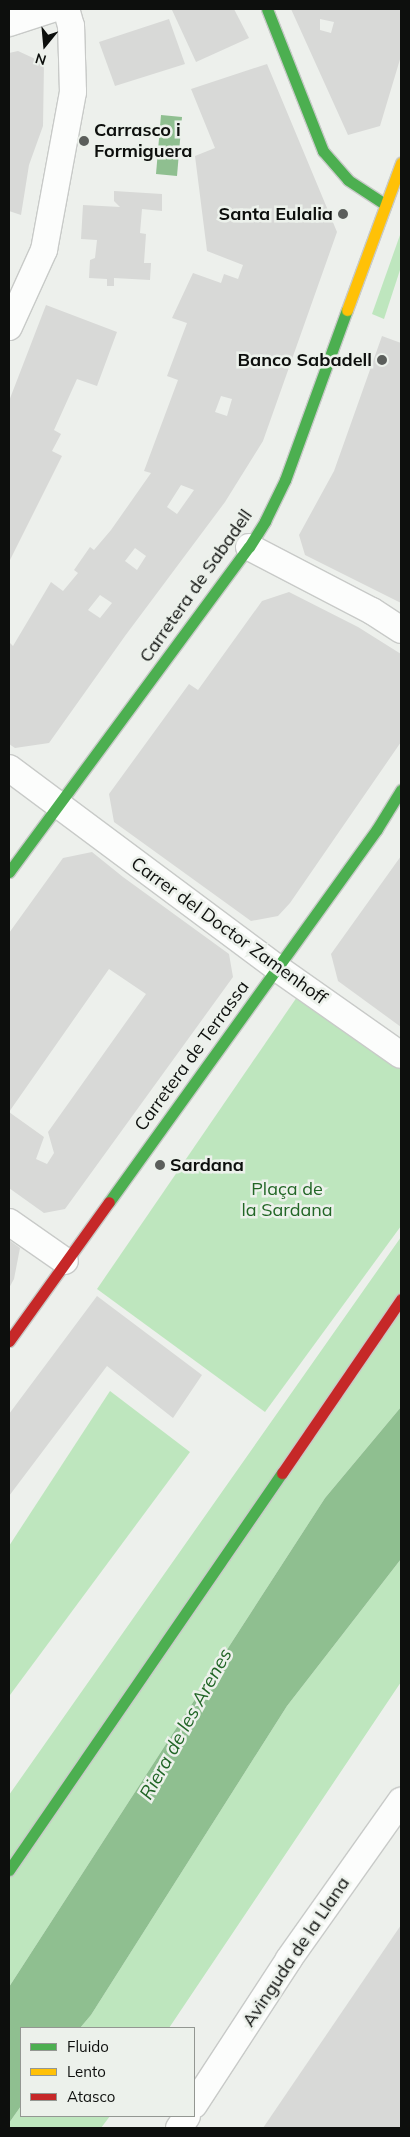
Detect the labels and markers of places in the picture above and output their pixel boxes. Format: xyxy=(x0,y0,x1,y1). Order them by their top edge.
place label: Carrasco i Formiguera xyxy=(94,120,193,162)
marker: Carrasco i Formiguera xyxy=(78,135,90,147)
place label: Santa Eulalia xyxy=(219,203,333,225)
marker: Santa Eulalia xyxy=(337,208,349,220)
place label: Banco Sabadell xyxy=(238,349,372,371)
marker: Banco Sabadell xyxy=(376,354,388,366)
place label: Sardana xyxy=(170,1154,244,1176)
marker: Sardana xyxy=(154,1159,166,1171)

